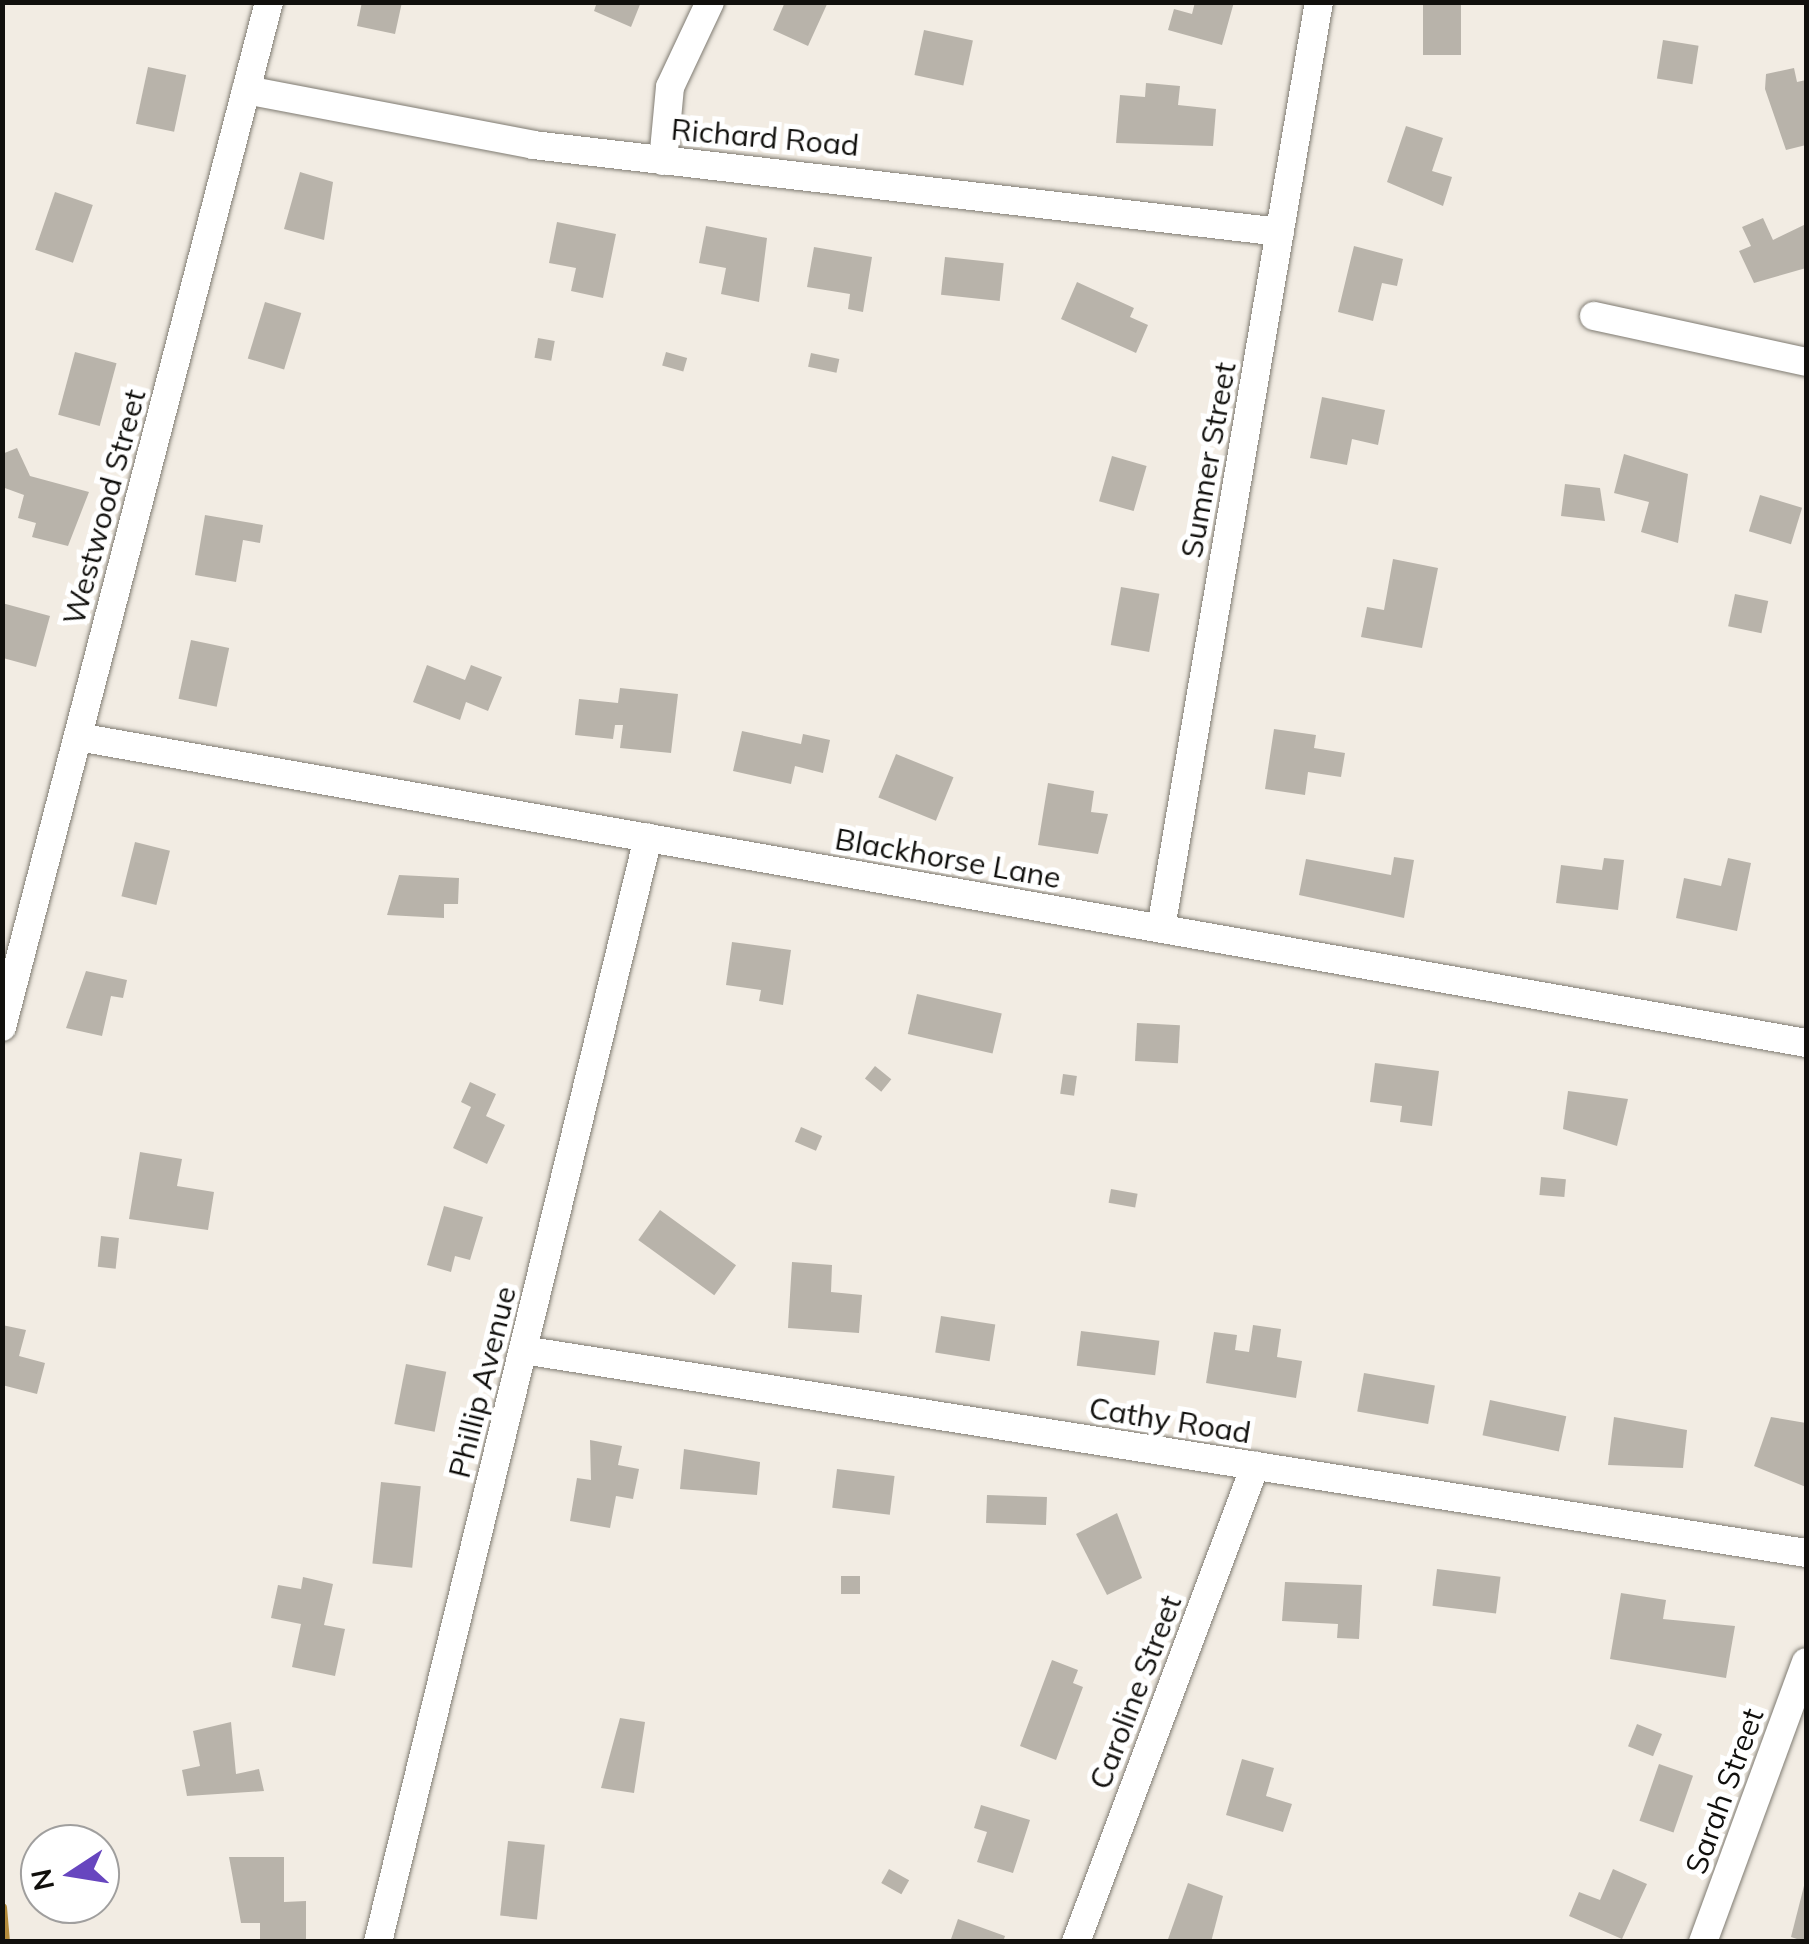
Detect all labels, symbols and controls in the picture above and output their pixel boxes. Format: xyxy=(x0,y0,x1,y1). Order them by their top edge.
street label: Richard Road xyxy=(670,111,860,163)
street label: Sumner Street xyxy=(1173,359,1243,561)
street label: Westwood Street xyxy=(55,385,153,629)
street label: Blackhorse Lane xyxy=(832,820,1064,896)
street label: Phillip Avenue xyxy=(441,1283,523,1481)
street label: Cathy Road xyxy=(1087,1389,1253,1451)
street label: Caroline Street xyxy=(1081,1590,1189,1794)
street label: Sarah Street xyxy=(1677,1703,1771,1879)
north arrow xyxy=(20,1824,120,1924)
text: N xyxy=(23,1866,61,1894)

